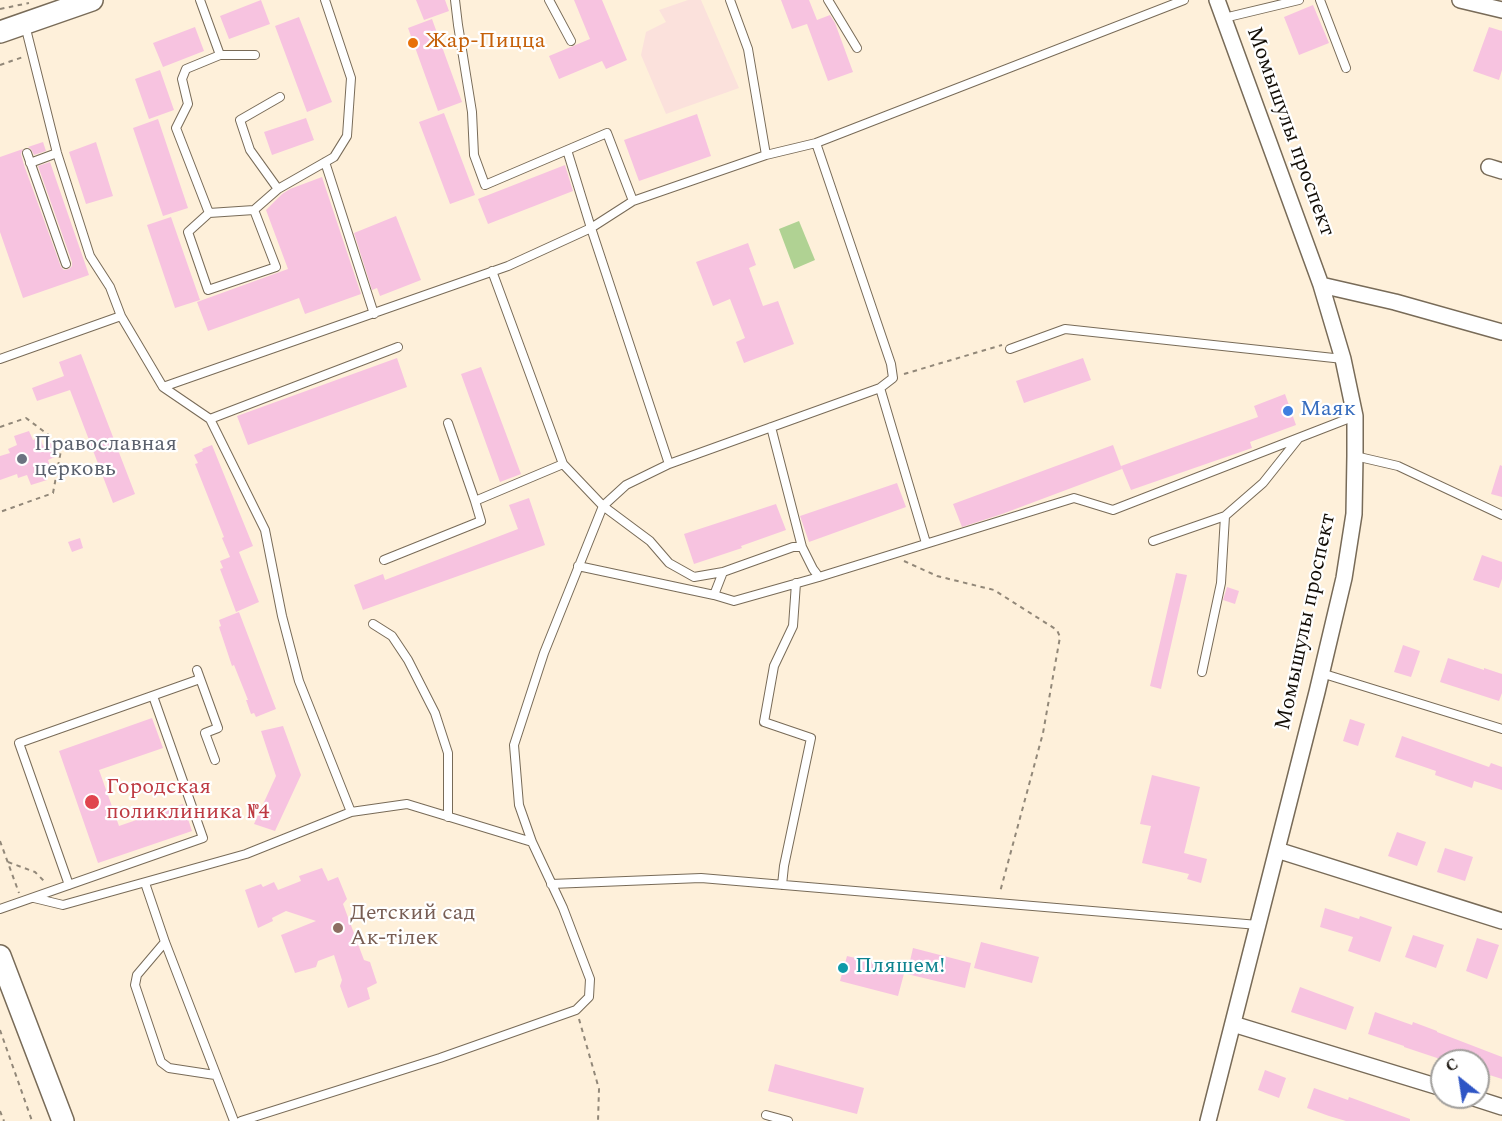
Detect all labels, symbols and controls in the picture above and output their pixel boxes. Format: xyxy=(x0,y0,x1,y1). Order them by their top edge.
street label: Момышулы проспект xyxy=(1239,24,1339,240)
place label: Жар-Пицца xyxy=(425,30,545,56)
marker: Жар-Пицца xyxy=(406,36,420,50)
place label: Маяк xyxy=(1300,398,1356,424)
marker: Маяк xyxy=(1281,404,1295,418)
place label: Православная церковь xyxy=(34,433,177,484)
marker: Православная церковь xyxy=(15,452,29,466)
street label: Момышулы проспект xyxy=(1271,511,1343,733)
place label: Городская поликлиника №4 xyxy=(106,776,270,828)
marker: Городская поликлиника №4 xyxy=(83,793,101,811)
place label: Детский сад Ак-тiлек xyxy=(350,902,475,954)
marker: Детский сад Ак-тiлек xyxy=(331,921,345,935)
place label: Пляшем! xyxy=(855,955,945,981)
marker: Пляшем! xyxy=(836,961,850,975)
north arrow xyxy=(1430,1049,1490,1109)
text: С xyxy=(1441,1052,1463,1078)

